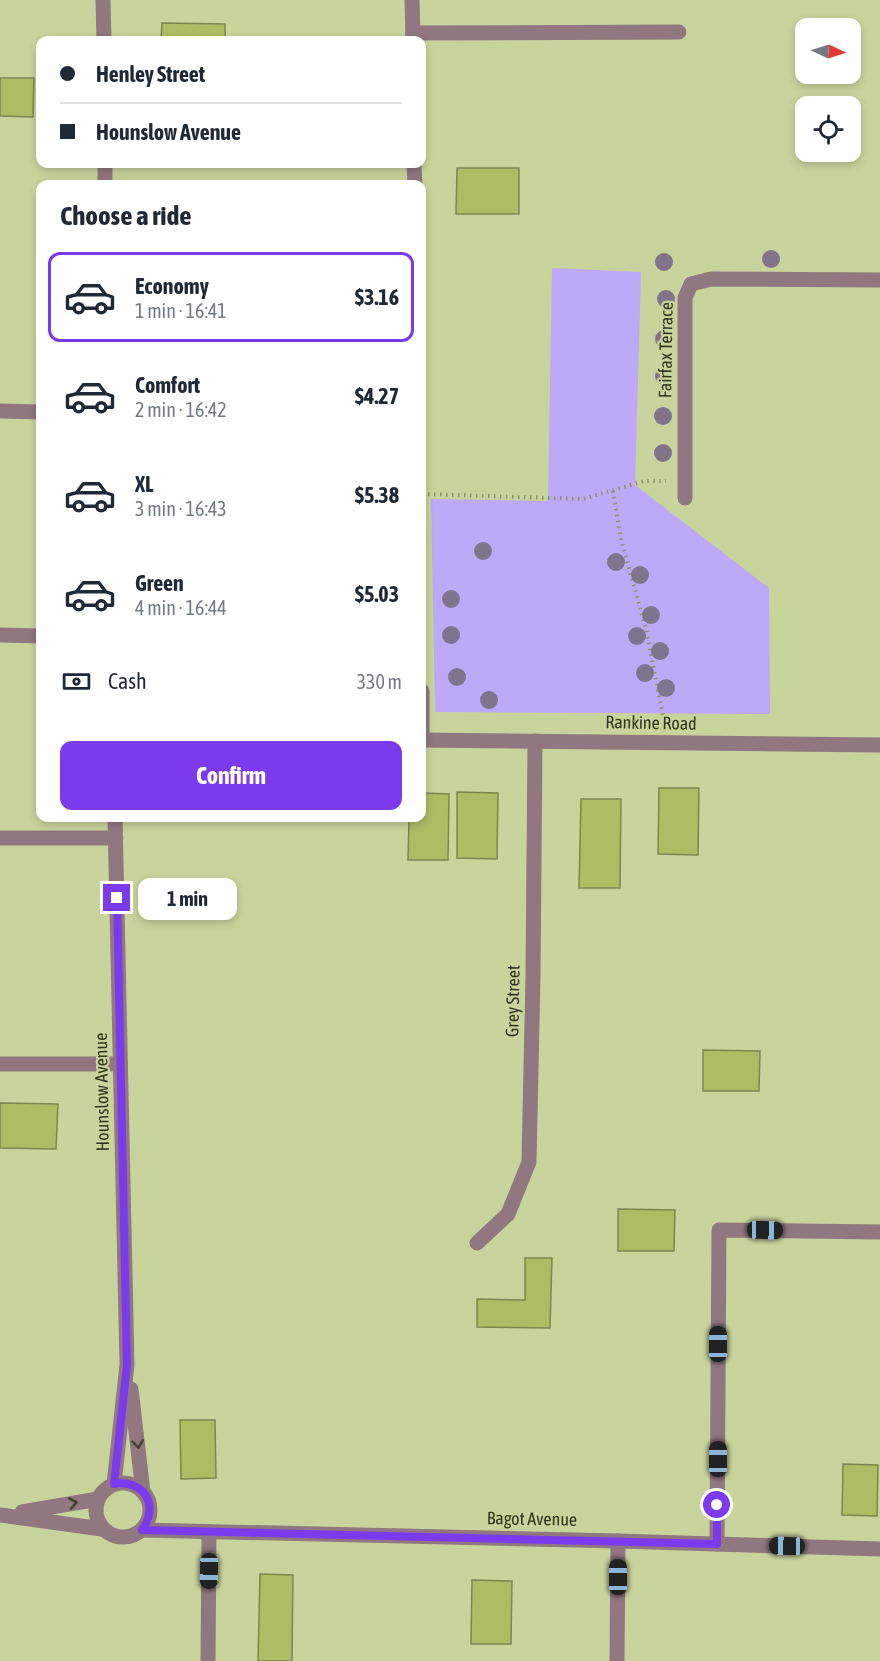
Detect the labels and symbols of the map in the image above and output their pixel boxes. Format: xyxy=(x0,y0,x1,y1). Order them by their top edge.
north arrow xyxy=(795,18,861,84)
street label: Fairfax Terrace xyxy=(654,302,677,398)
street label: Rankine Road xyxy=(605,711,697,734)
callout: 1 min xyxy=(138,877,237,919)
route end xyxy=(103,884,130,911)
street label: Grey Street xyxy=(501,965,524,1037)
street label: Hounslow Avenue xyxy=(90,1033,113,1151)
car xyxy=(747,1221,783,1239)
car xyxy=(709,1326,727,1362)
one-way arrow xyxy=(131,1439,143,1449)
car xyxy=(709,1441,727,1477)
route start xyxy=(703,1491,730,1518)
one-way arrow xyxy=(68,1497,78,1510)
street label: Bagot Avenue xyxy=(487,1507,577,1530)
car xyxy=(769,1537,805,1555)
car xyxy=(200,1553,218,1589)
car xyxy=(609,1559,627,1595)

